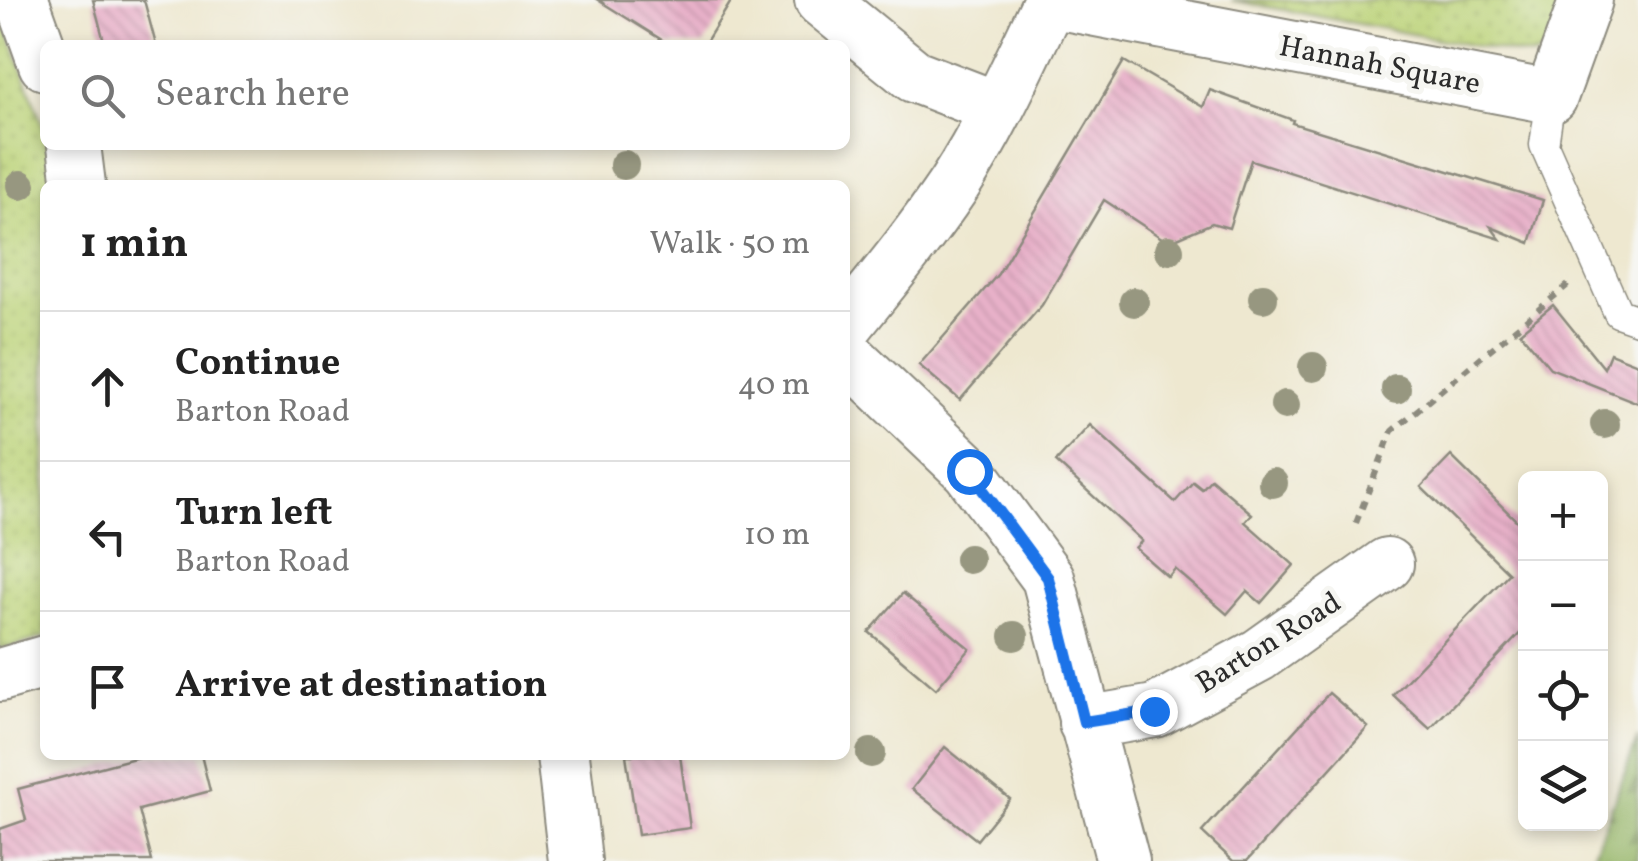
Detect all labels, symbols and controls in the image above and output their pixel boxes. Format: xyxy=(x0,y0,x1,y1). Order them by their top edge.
street label: Hannah Square xyxy=(1276,26,1484,106)
search box xyxy=(40,40,850,150)
icon: search xyxy=(75,68,130,123)
text: Search here xyxy=(155,69,350,122)
text: 1 min xyxy=(80,216,188,275)
text: Walk · 50 m xyxy=(649,223,810,267)
text: Continue xyxy=(175,338,340,391)
icon: ahead xyxy=(80,359,135,414)
text: 40 m xyxy=(738,364,810,408)
text: Barton Road xyxy=(175,391,350,435)
route start xyxy=(947,449,993,495)
map controls xyxy=(1518,471,1608,831)
button: + xyxy=(1518,471,1608,561)
text: Turn left xyxy=(175,488,332,541)
icon: left xyxy=(80,509,135,564)
text: 10 m xyxy=(744,514,810,558)
text: Barton Road xyxy=(175,541,350,585)
button: − xyxy=(1518,561,1608,651)
street label: Barton Road xyxy=(1188,582,1350,705)
button: locate xyxy=(1518,651,1608,741)
icon: arrive xyxy=(80,659,135,714)
text: Arrive at destination xyxy=(175,660,548,713)
route end xyxy=(1132,689,1178,735)
button: layers xyxy=(1518,741,1608,831)

